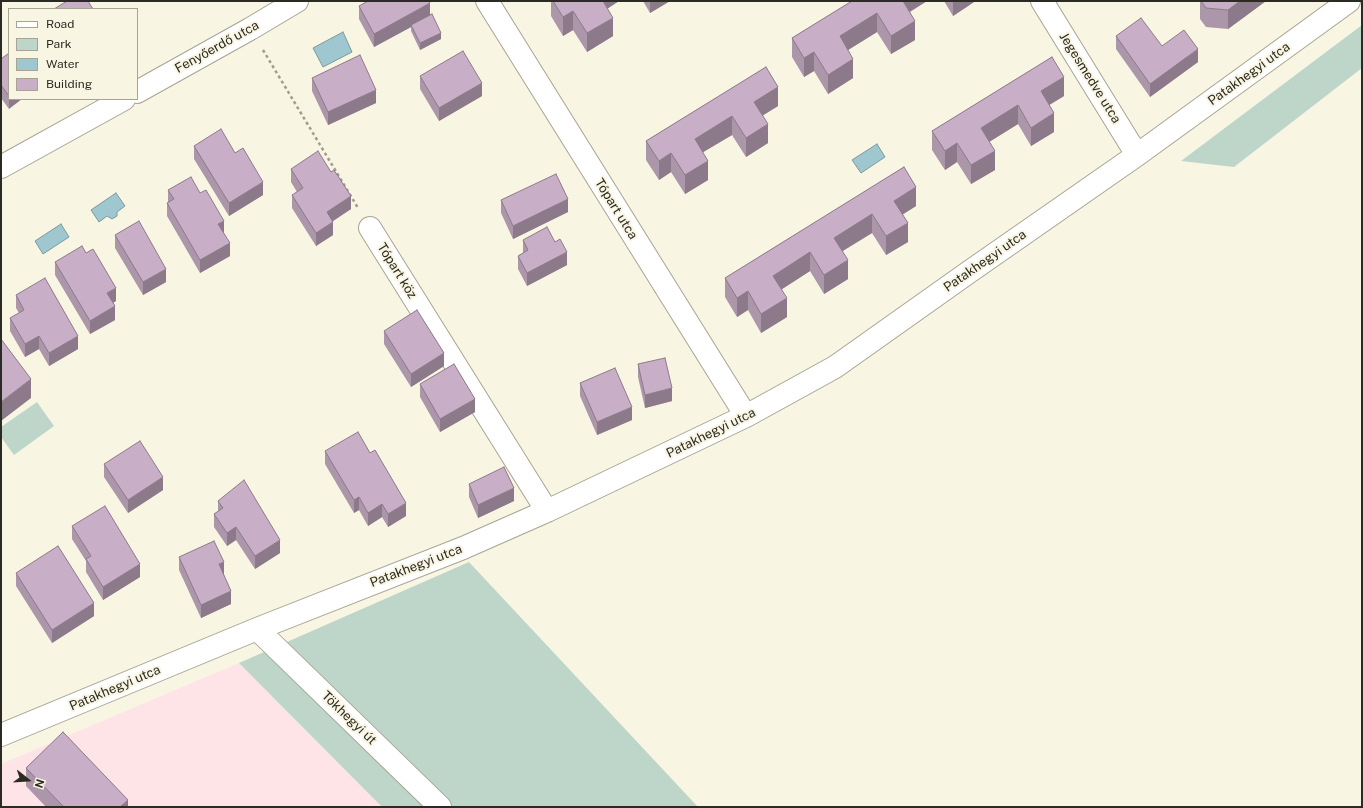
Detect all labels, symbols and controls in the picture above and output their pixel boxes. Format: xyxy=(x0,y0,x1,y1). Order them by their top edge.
legend xyxy=(8,8,138,100)
text: Road xyxy=(46,17,74,31)
street label: Fenyőerdő utca xyxy=(172,18,262,76)
street label: Jegesmedve utca xyxy=(1056,30,1124,126)
text: Park xyxy=(46,37,72,51)
street label: Patakhegyi utca xyxy=(1205,39,1293,109)
text: Water xyxy=(46,57,79,71)
text: Building xyxy=(46,77,92,91)
street label: Tópart utca xyxy=(591,176,641,242)
street label: Patakhegyi utca xyxy=(941,227,1029,295)
street label: Tópart köz xyxy=(374,240,420,302)
street label: Patakhegyi utca xyxy=(664,405,758,461)
street label: Patakhegyi utca xyxy=(368,541,464,591)
street label: Patakhegyi utca xyxy=(67,662,163,714)
street label: Tökhegyi út xyxy=(318,688,380,748)
north arrow xyxy=(8,760,48,800)
text: N xyxy=(32,778,46,789)

